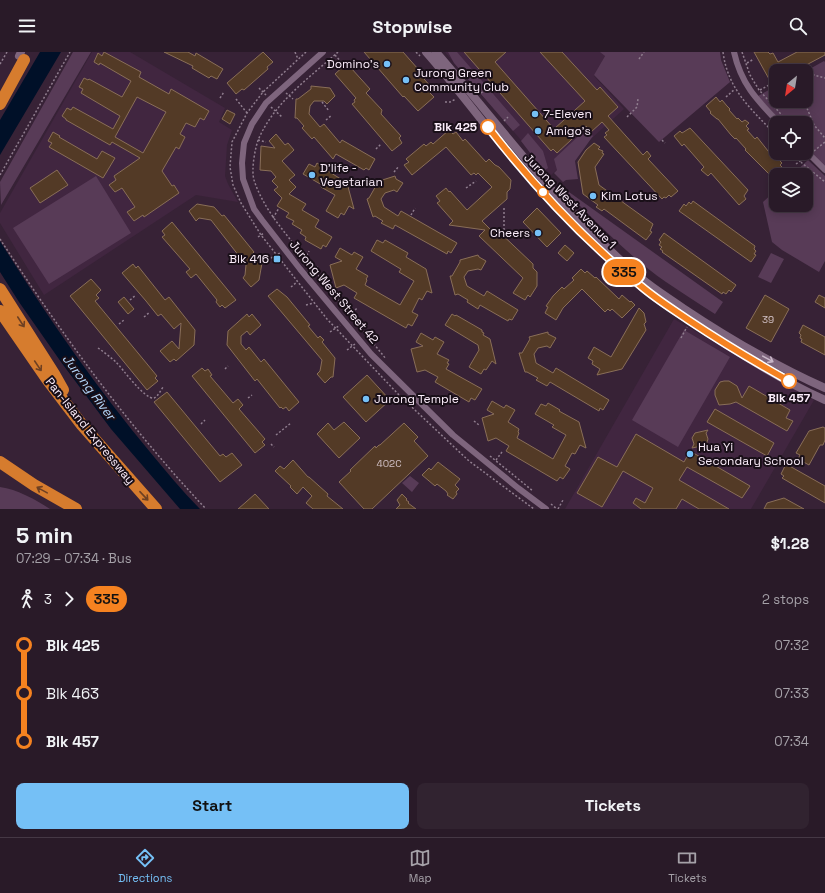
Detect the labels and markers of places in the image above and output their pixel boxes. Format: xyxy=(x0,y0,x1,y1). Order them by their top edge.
place label: Domino's xyxy=(327,56,379,72)
marker: Domino's xyxy=(382,59,392,69)
place label: Jurong Green Community Club xyxy=(414,65,509,95)
marker: Jurong Green Community Club xyxy=(401,75,411,85)
place label: 7-Eleven xyxy=(543,106,592,122)
marker: 7-Eleven xyxy=(530,109,540,119)
place label: Blk 425 xyxy=(434,119,477,135)
marker: Blk 425 xyxy=(480,119,496,135)
place label: Amigo's xyxy=(546,123,591,139)
marker: Amigo's xyxy=(533,126,543,136)
place label: D'life - Vegetarian xyxy=(320,160,383,190)
marker: D'life - Vegetarian xyxy=(307,170,317,180)
unlabelled marker xyxy=(537,186,549,198)
place label: Kim Lotus xyxy=(601,188,658,204)
marker: Kim Lotus xyxy=(588,191,598,201)
place label: Cheers xyxy=(490,225,530,241)
marker: Cheers xyxy=(533,228,543,238)
place label: Blk 416 xyxy=(229,251,269,267)
marker: Blk 416 xyxy=(272,254,282,264)
marker: Blk 457 xyxy=(781,373,797,389)
place label: Blk 457 xyxy=(768,390,811,406)
place label: Jurong Temple xyxy=(374,391,459,407)
marker: Jurong Temple xyxy=(361,394,371,404)
place label: Hua Yi Secondary School xyxy=(698,439,804,469)
marker: Hua Yi Secondary School xyxy=(685,449,695,459)

